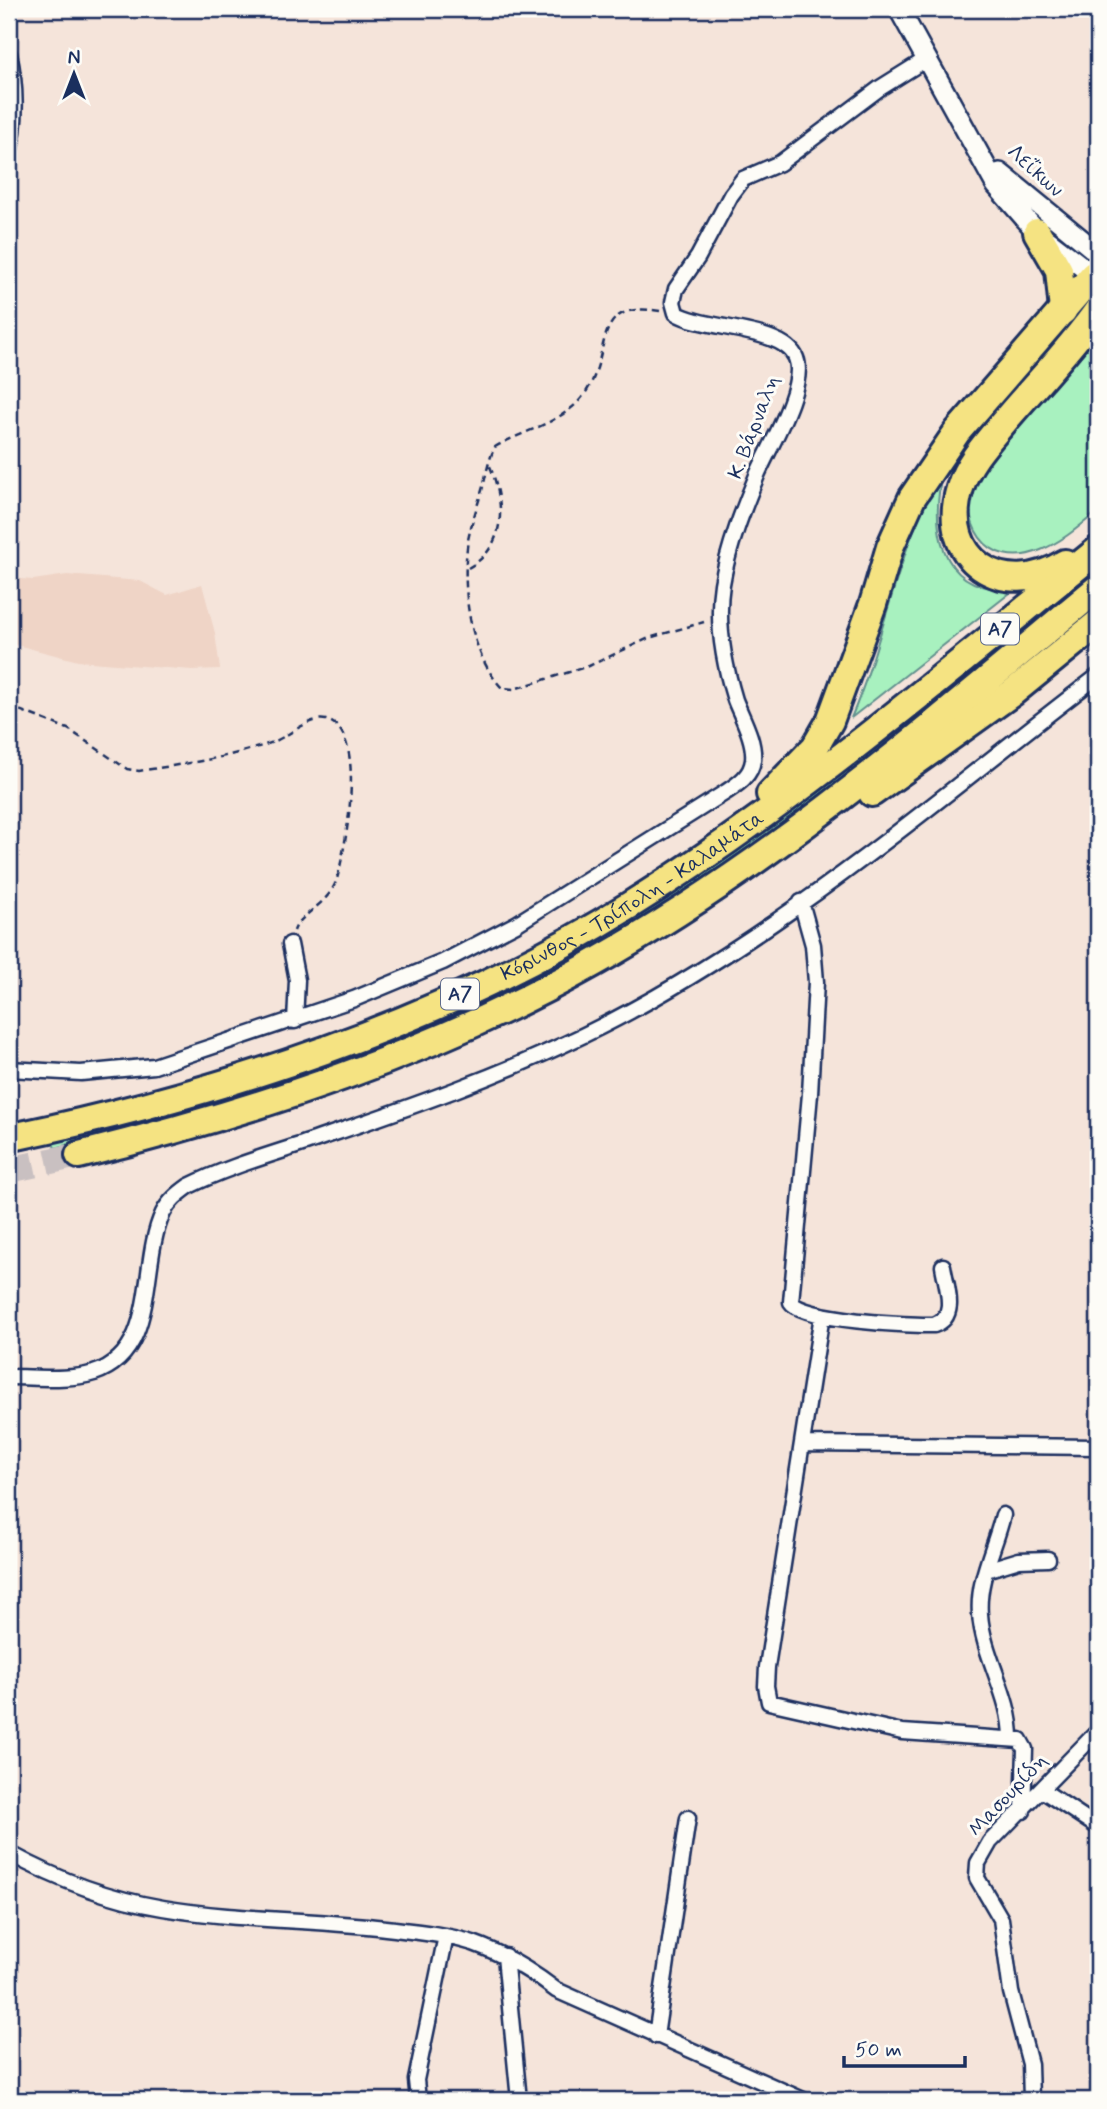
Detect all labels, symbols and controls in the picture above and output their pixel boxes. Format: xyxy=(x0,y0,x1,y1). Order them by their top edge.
north arrow xyxy=(38,38,108,108)
text: N xyxy=(68,46,80,71)
street label: Λεΐκων xyxy=(1001,138,1069,204)
street label: Κ. Βάρναλη xyxy=(721,371,787,483)
road number: Α7 xyxy=(981,614,1019,644)
street label: Κόρινθος - Τρίπολη - Καλαμάτα xyxy=(496,805,770,988)
road number: Α7 xyxy=(441,978,479,1010)
street label: Μασουρίδη xyxy=(962,1747,1054,1843)
scale bar xyxy=(844,2025,965,2069)
text: 50 m xyxy=(855,2036,902,2064)

